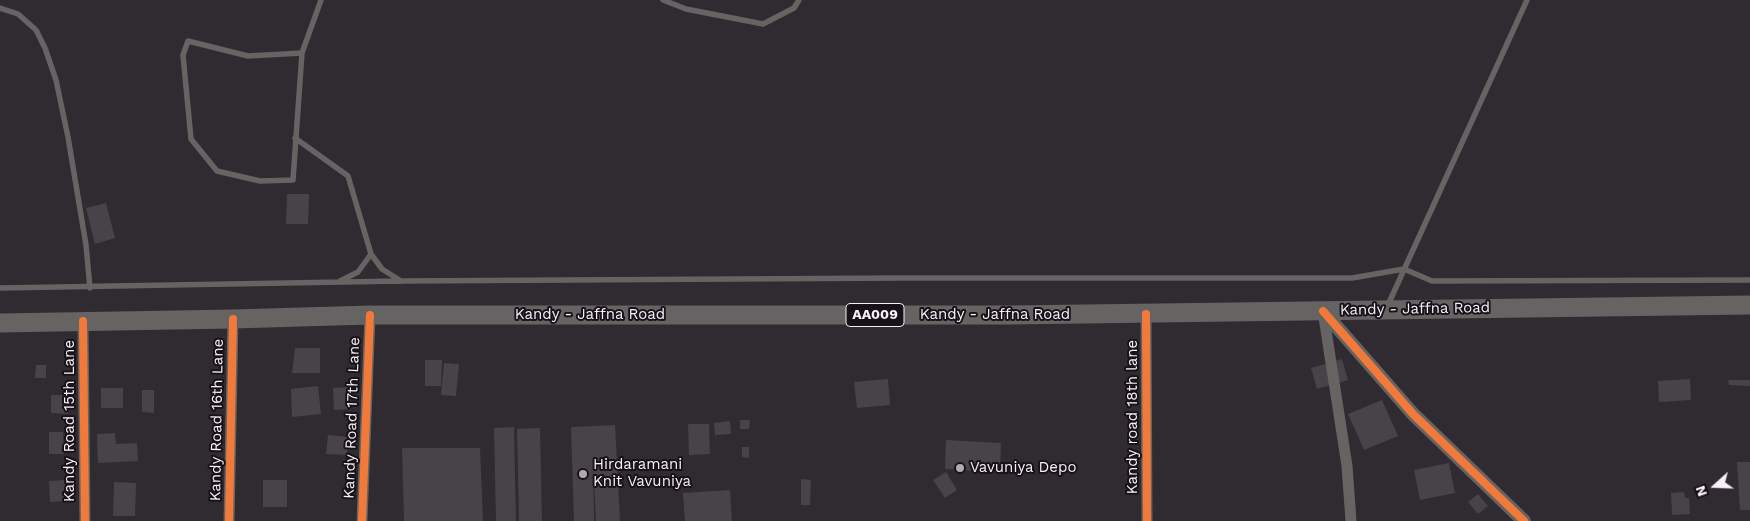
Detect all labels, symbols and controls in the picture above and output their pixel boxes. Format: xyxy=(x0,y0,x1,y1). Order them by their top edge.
street label: Kandy - Jaffna Road xyxy=(1340,299,1490,319)
road number: AA009 xyxy=(846,304,904,326)
street label: Kandy - Jaffna Road xyxy=(515,306,665,324)
street label: Kandy - Jaffna Road xyxy=(920,306,1070,324)
street label: Kandy Road 17th Lane xyxy=(340,337,364,499)
street label: Kandy Road 16th Lane xyxy=(207,339,227,501)
street label: Kandy Road 15th Lane xyxy=(61,340,79,502)
street label: Kandy road 18th lane xyxy=(1124,340,1142,494)
place label: Hirdaramani Knit Vavuniya xyxy=(593,456,691,491)
place label: Vavuniya Depo xyxy=(970,459,1076,477)
north arrow xyxy=(1690,461,1740,511)
marker: Vavuniya Depo xyxy=(954,462,966,474)
marker: Hirdaramani Knit Vavuniya xyxy=(577,468,589,480)
text: N xyxy=(1692,484,1710,499)

